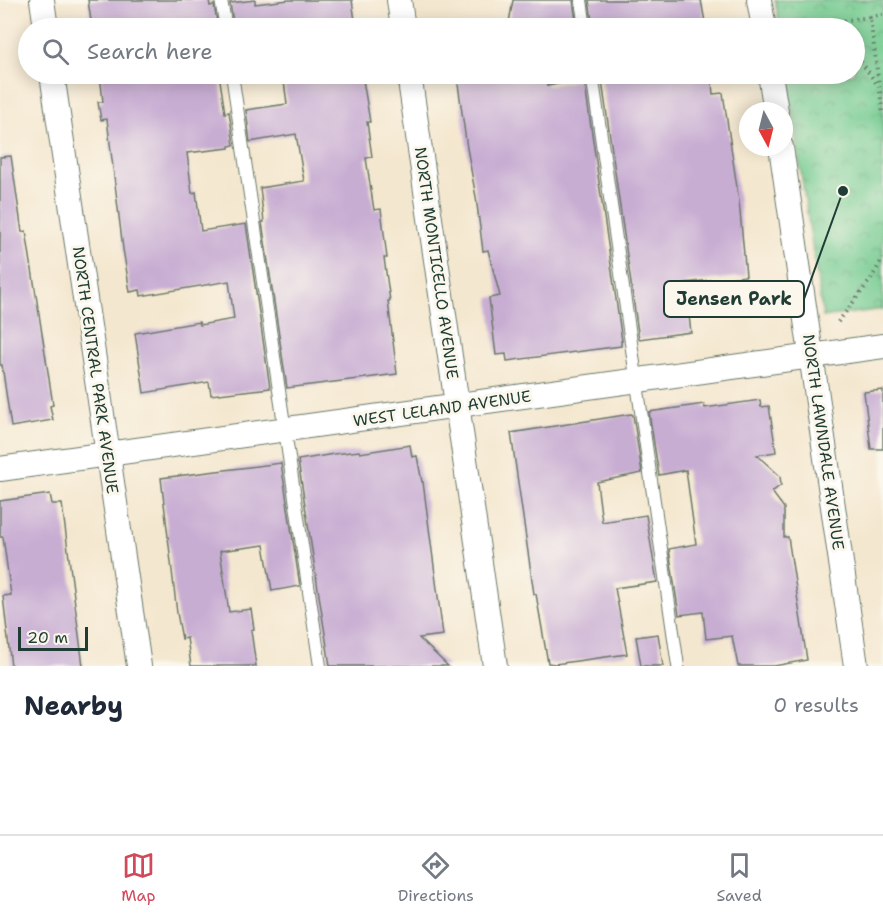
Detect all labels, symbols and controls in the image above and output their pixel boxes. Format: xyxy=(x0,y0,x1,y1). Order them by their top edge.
search box xyxy=(18,18,865,84)
icon: search xyxy=(39,35,72,68)
text: Search here xyxy=(87,37,213,66)
north arrow xyxy=(739,102,793,156)
street label: NORTH MONTICELLO AVENUE xyxy=(410,146,463,381)
street label: NORTH CENTRAL PARK AVENUE xyxy=(68,245,123,495)
callout: Jensen Park xyxy=(664,281,804,317)
text: Jensen Park xyxy=(676,287,792,311)
street label: NORTH LAWNDALE AVENUE xyxy=(798,333,849,551)
street label: WEST LELAND AVENUE xyxy=(352,386,532,431)
scale bar xyxy=(18,624,88,652)
text: 20 m xyxy=(27,627,68,648)
text: Nearby xyxy=(24,688,123,723)
text: 0 results xyxy=(773,692,859,718)
tab: Map xyxy=(121,849,155,906)
tab: Directions xyxy=(398,849,474,906)
tab: Saved xyxy=(716,849,762,906)

